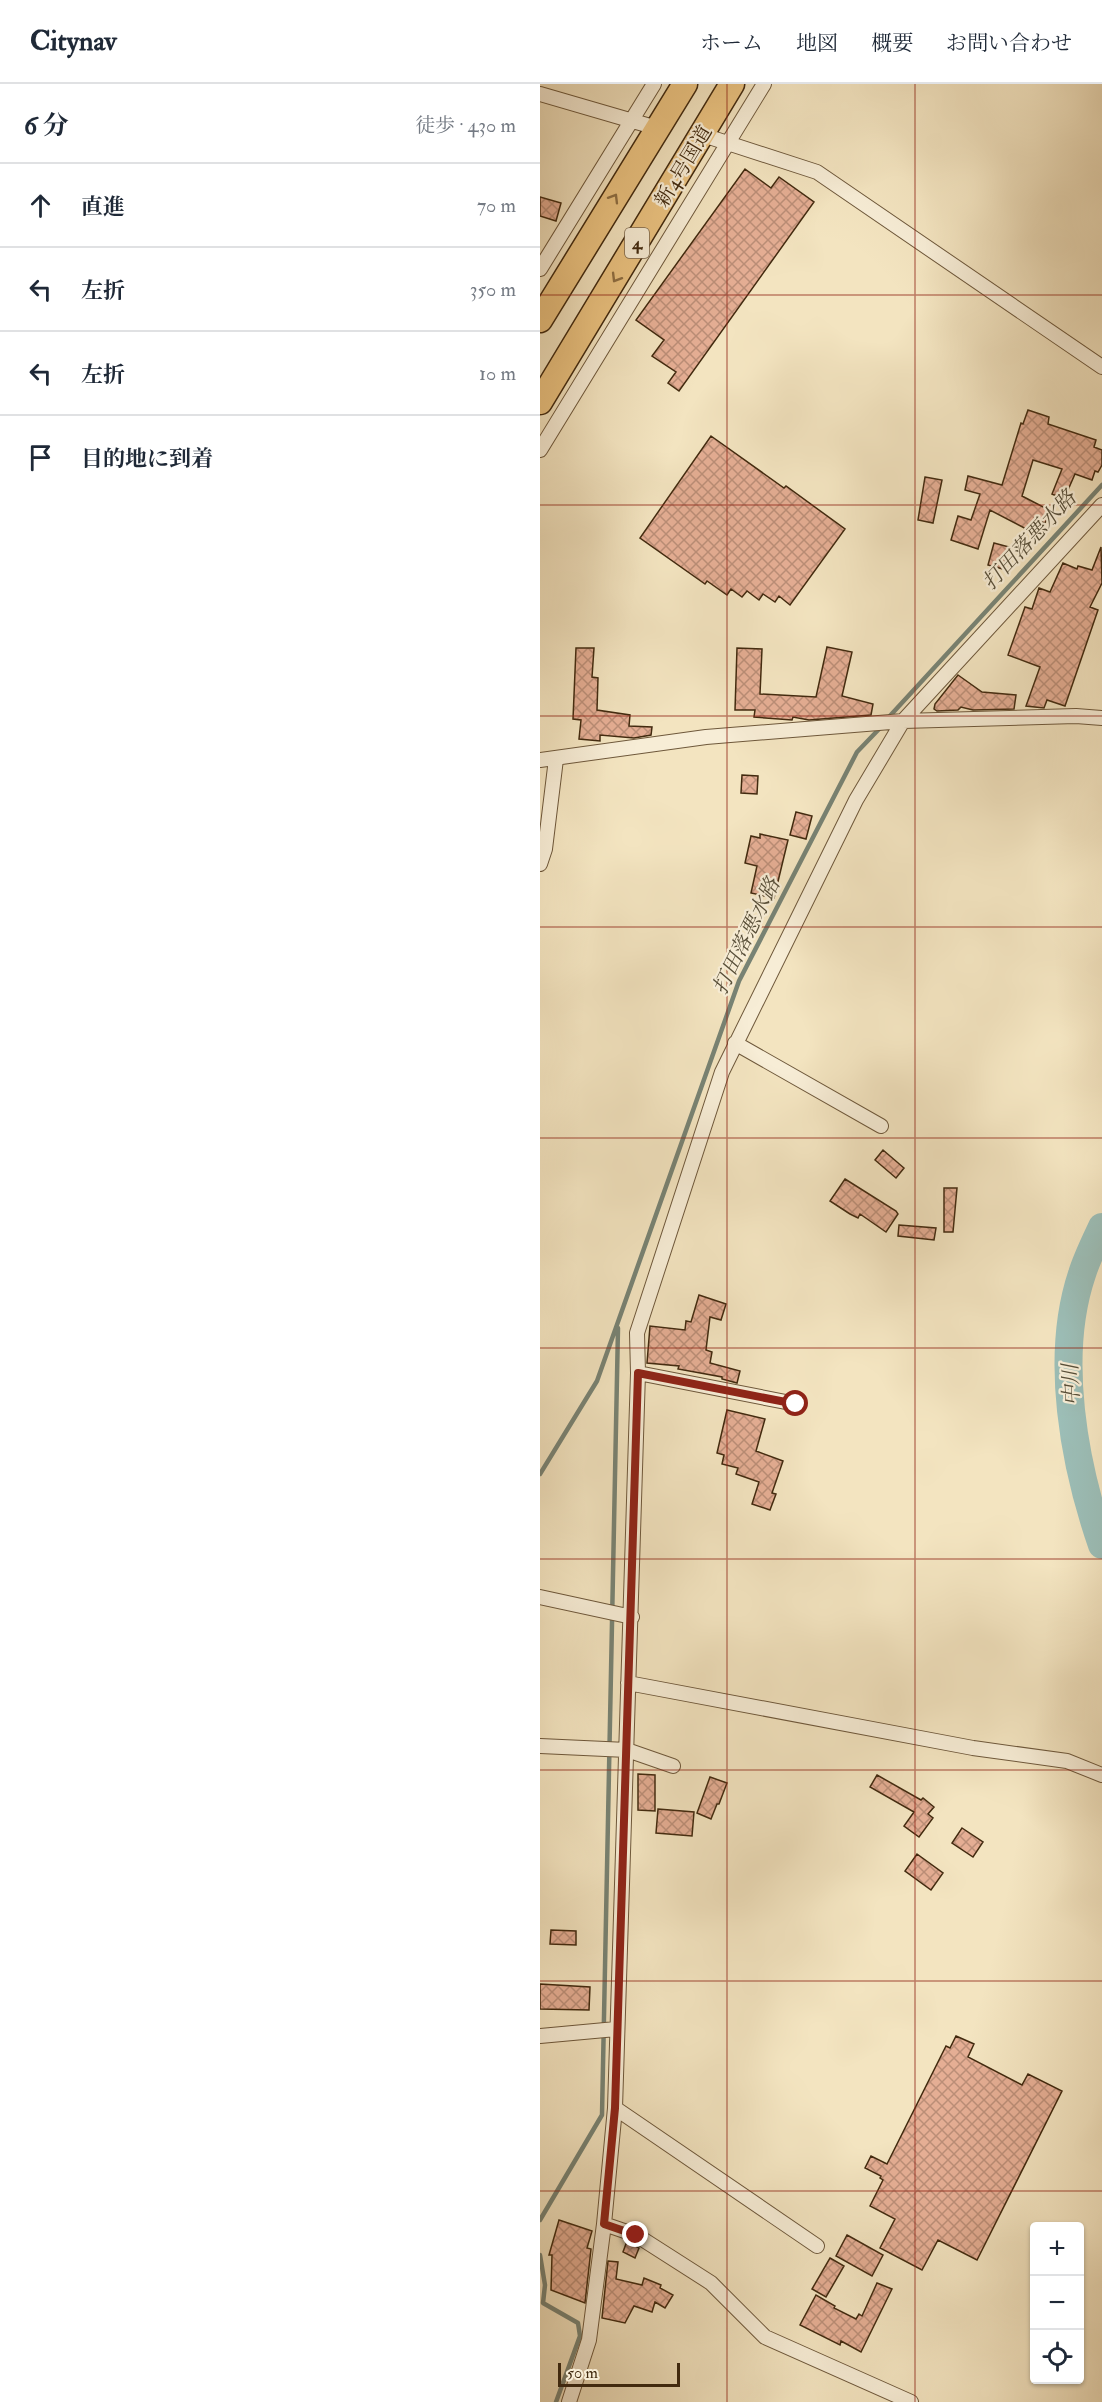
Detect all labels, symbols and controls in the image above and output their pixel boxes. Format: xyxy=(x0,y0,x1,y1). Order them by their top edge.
text: Citynav xyxy=(30,24,117,59)
text: ホーム xyxy=(700,30,763,57)
text: 地図 xyxy=(796,30,838,57)
text: 概要 xyxy=(871,30,913,57)
text: お問い合わせ xyxy=(946,30,1072,57)
text: 6 分 xyxy=(24,110,69,142)
text: 徒歩 · 430 m xyxy=(415,113,516,138)
street label: 新4号国道 xyxy=(649,121,718,212)
icon: ahead xyxy=(24,189,57,222)
text: 直進 xyxy=(81,193,125,221)
text: 70 m xyxy=(477,193,516,218)
one-way arrow xyxy=(607,194,619,204)
road number: 4 xyxy=(625,228,649,258)
one-way arrow xyxy=(611,272,623,282)
icon: left xyxy=(24,273,57,306)
text: 左折 xyxy=(81,277,125,305)
text: 350 m xyxy=(470,277,516,302)
icon: left xyxy=(24,357,57,390)
text: 左折 xyxy=(81,361,125,389)
text: 10 m xyxy=(479,361,516,386)
icon: arrive xyxy=(24,441,57,474)
text: 目的地に到着 xyxy=(81,445,213,473)
water label: 打田落悪水路 xyxy=(977,484,1084,596)
water label: 打田落悪水路 xyxy=(707,872,787,999)
water label: 中川 xyxy=(1057,1361,1086,1407)
route start xyxy=(782,1390,808,1416)
route end xyxy=(622,2221,648,2247)
map controls xyxy=(1030,2222,1084,2384)
button: + xyxy=(1030,2222,1084,2276)
button: − xyxy=(1030,2276,1084,2330)
button: locate xyxy=(1030,2330,1084,2384)
scale bar xyxy=(558,2360,680,2388)
text: 50 m xyxy=(567,2363,598,2383)

